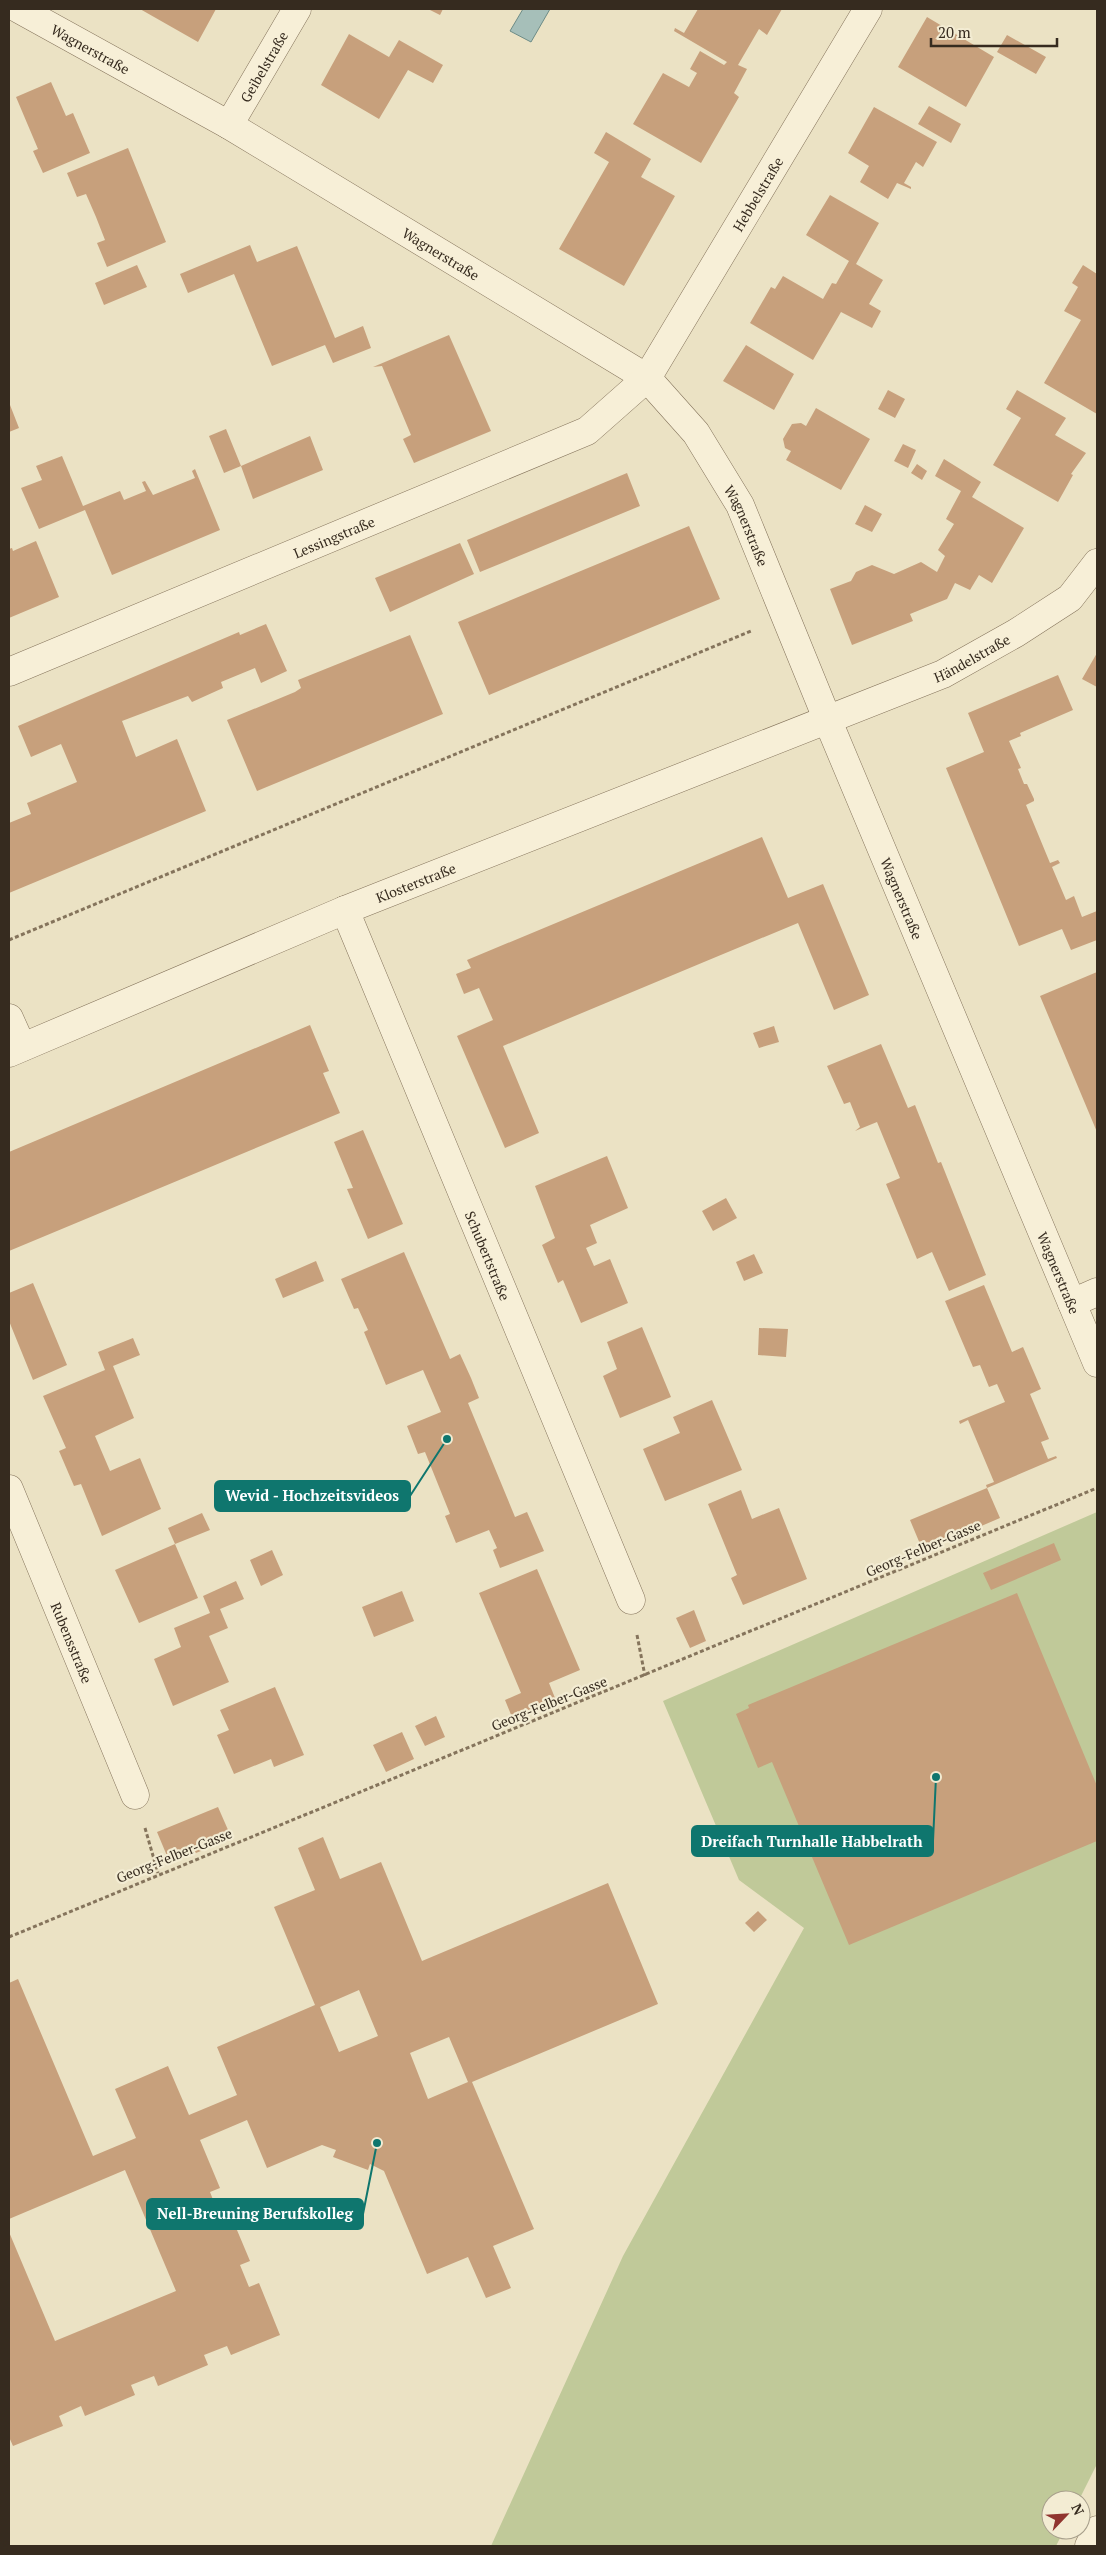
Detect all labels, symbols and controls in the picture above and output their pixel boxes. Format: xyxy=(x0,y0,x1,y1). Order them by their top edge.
scale bar xyxy=(931,15,1057,47)
street label: Wagnerstraße xyxy=(48,19,133,78)
text: 20 m xyxy=(938,22,971,42)
street label: Geibelstraße xyxy=(235,27,292,105)
street label: Hebbelstraße xyxy=(728,153,787,235)
street label: Wagnerstraße xyxy=(399,223,483,284)
street label: Wagnerstraße xyxy=(720,481,773,569)
street label: Lessingstraße xyxy=(290,511,377,562)
street label: Händelstraße xyxy=(931,629,1013,686)
street label: Wagnerstraße xyxy=(877,854,928,942)
street label: Klosterstraße xyxy=(373,858,458,906)
street label: Schubertstraße xyxy=(461,1208,515,1303)
street label: Wagnerstraße xyxy=(1034,1229,1085,1317)
callout: Wevid - Hochzeitsvideos xyxy=(215,1481,410,1511)
text: Wevid - Hochzeitsvideos xyxy=(225,1485,399,1505)
street label: Georg-Felber-Gasse xyxy=(863,1515,983,1581)
street label: Rubensstraße xyxy=(47,1599,97,1686)
street label: Georg-Felber-Gasse xyxy=(488,1671,610,1735)
street label: Georg-Felber-Gasse xyxy=(113,1823,235,1887)
callout: Dreifach Turnhalle Habbelrath xyxy=(692,1826,933,1856)
text: Dreifach Turnhalle Habbelrath xyxy=(701,1831,923,1851)
callout: Nell-Breuning Berufskolleg xyxy=(147,2199,363,2229)
text: Nell-Breuning Berufskolleg xyxy=(157,2203,353,2223)
north arrow xyxy=(1041,2490,1091,2540)
text: N xyxy=(1067,2500,1089,2518)

